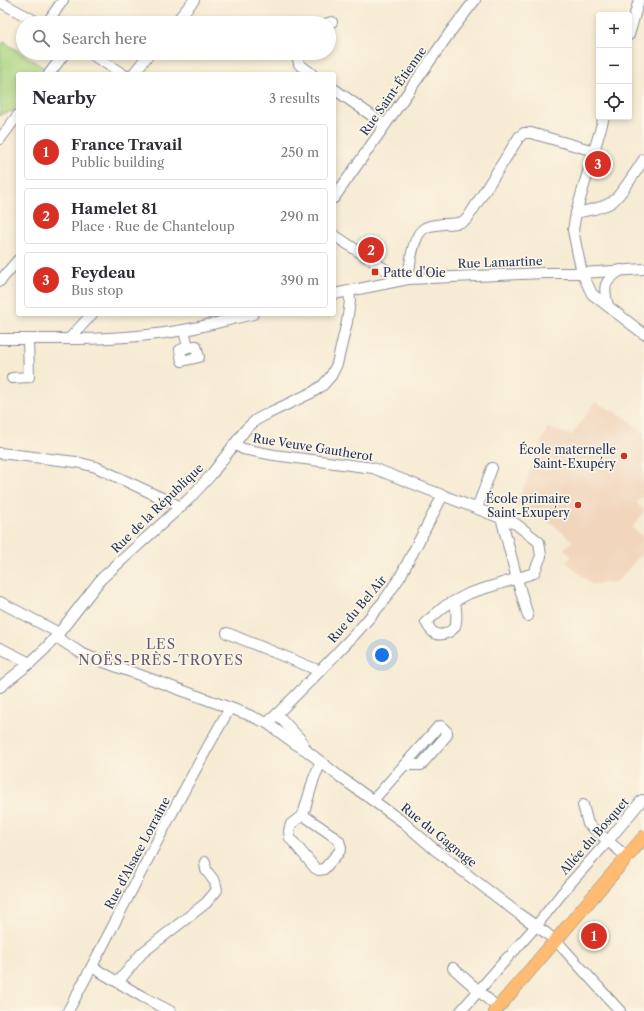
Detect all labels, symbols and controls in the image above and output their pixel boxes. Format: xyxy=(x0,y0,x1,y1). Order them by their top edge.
map controls xyxy=(596,12,632,120)
button: + xyxy=(596,12,632,48)
search box xyxy=(16,16,336,60)
icon: search xyxy=(30,27,52,49)
text: Search here xyxy=(62,29,147,48)
street label: Rue Saint-Étienne xyxy=(356,43,429,138)
button: − xyxy=(596,48,632,84)
button: locate xyxy=(596,84,632,120)
text: Nearby xyxy=(32,88,96,108)
text: 3 results xyxy=(269,90,320,106)
text: France Travail xyxy=(71,135,182,154)
text: 1 xyxy=(43,144,49,160)
text: 250 m xyxy=(281,144,319,160)
pin: 3 xyxy=(585,149,611,179)
text: Public building xyxy=(71,154,164,170)
text: Hamelet 81 xyxy=(71,199,157,218)
text: 2 xyxy=(42,208,50,224)
text: 290 m xyxy=(280,208,319,224)
text: Place · Rue de Chanteloup xyxy=(71,218,235,234)
pin: 2 xyxy=(358,235,384,265)
street label: Rue Lamartine xyxy=(457,253,543,271)
text: Feydeau xyxy=(71,263,136,282)
place label: Patte d'Oie xyxy=(383,265,446,280)
marker: Patte d'Oie xyxy=(370,267,380,277)
text: 3 xyxy=(42,272,50,288)
text: 390 m xyxy=(280,272,319,288)
text: Bus stop xyxy=(71,282,123,298)
street label: Rue Veuve Gautherot xyxy=(252,430,375,464)
place label: École maternelle Saint-Exupéry xyxy=(519,441,616,471)
marker: École maternelle Saint-Exupéry xyxy=(619,451,629,461)
street label: Rue de la République xyxy=(108,460,206,556)
place label: École primaire Saint-Exupéry xyxy=(486,490,570,520)
marker: École primaire Saint-Exupéry xyxy=(573,500,583,510)
street label: Rue du Bel Air xyxy=(325,572,389,646)
district label: LES NOËS-PRÈS-TROYES xyxy=(78,635,244,669)
your location xyxy=(372,645,392,665)
street label: Rue d'Alsace Lorraine xyxy=(101,794,173,912)
street label: Allée du Bosquet xyxy=(556,794,632,878)
street label: Rue du Gagnage xyxy=(398,800,480,870)
pin: 1 xyxy=(581,921,607,951)

